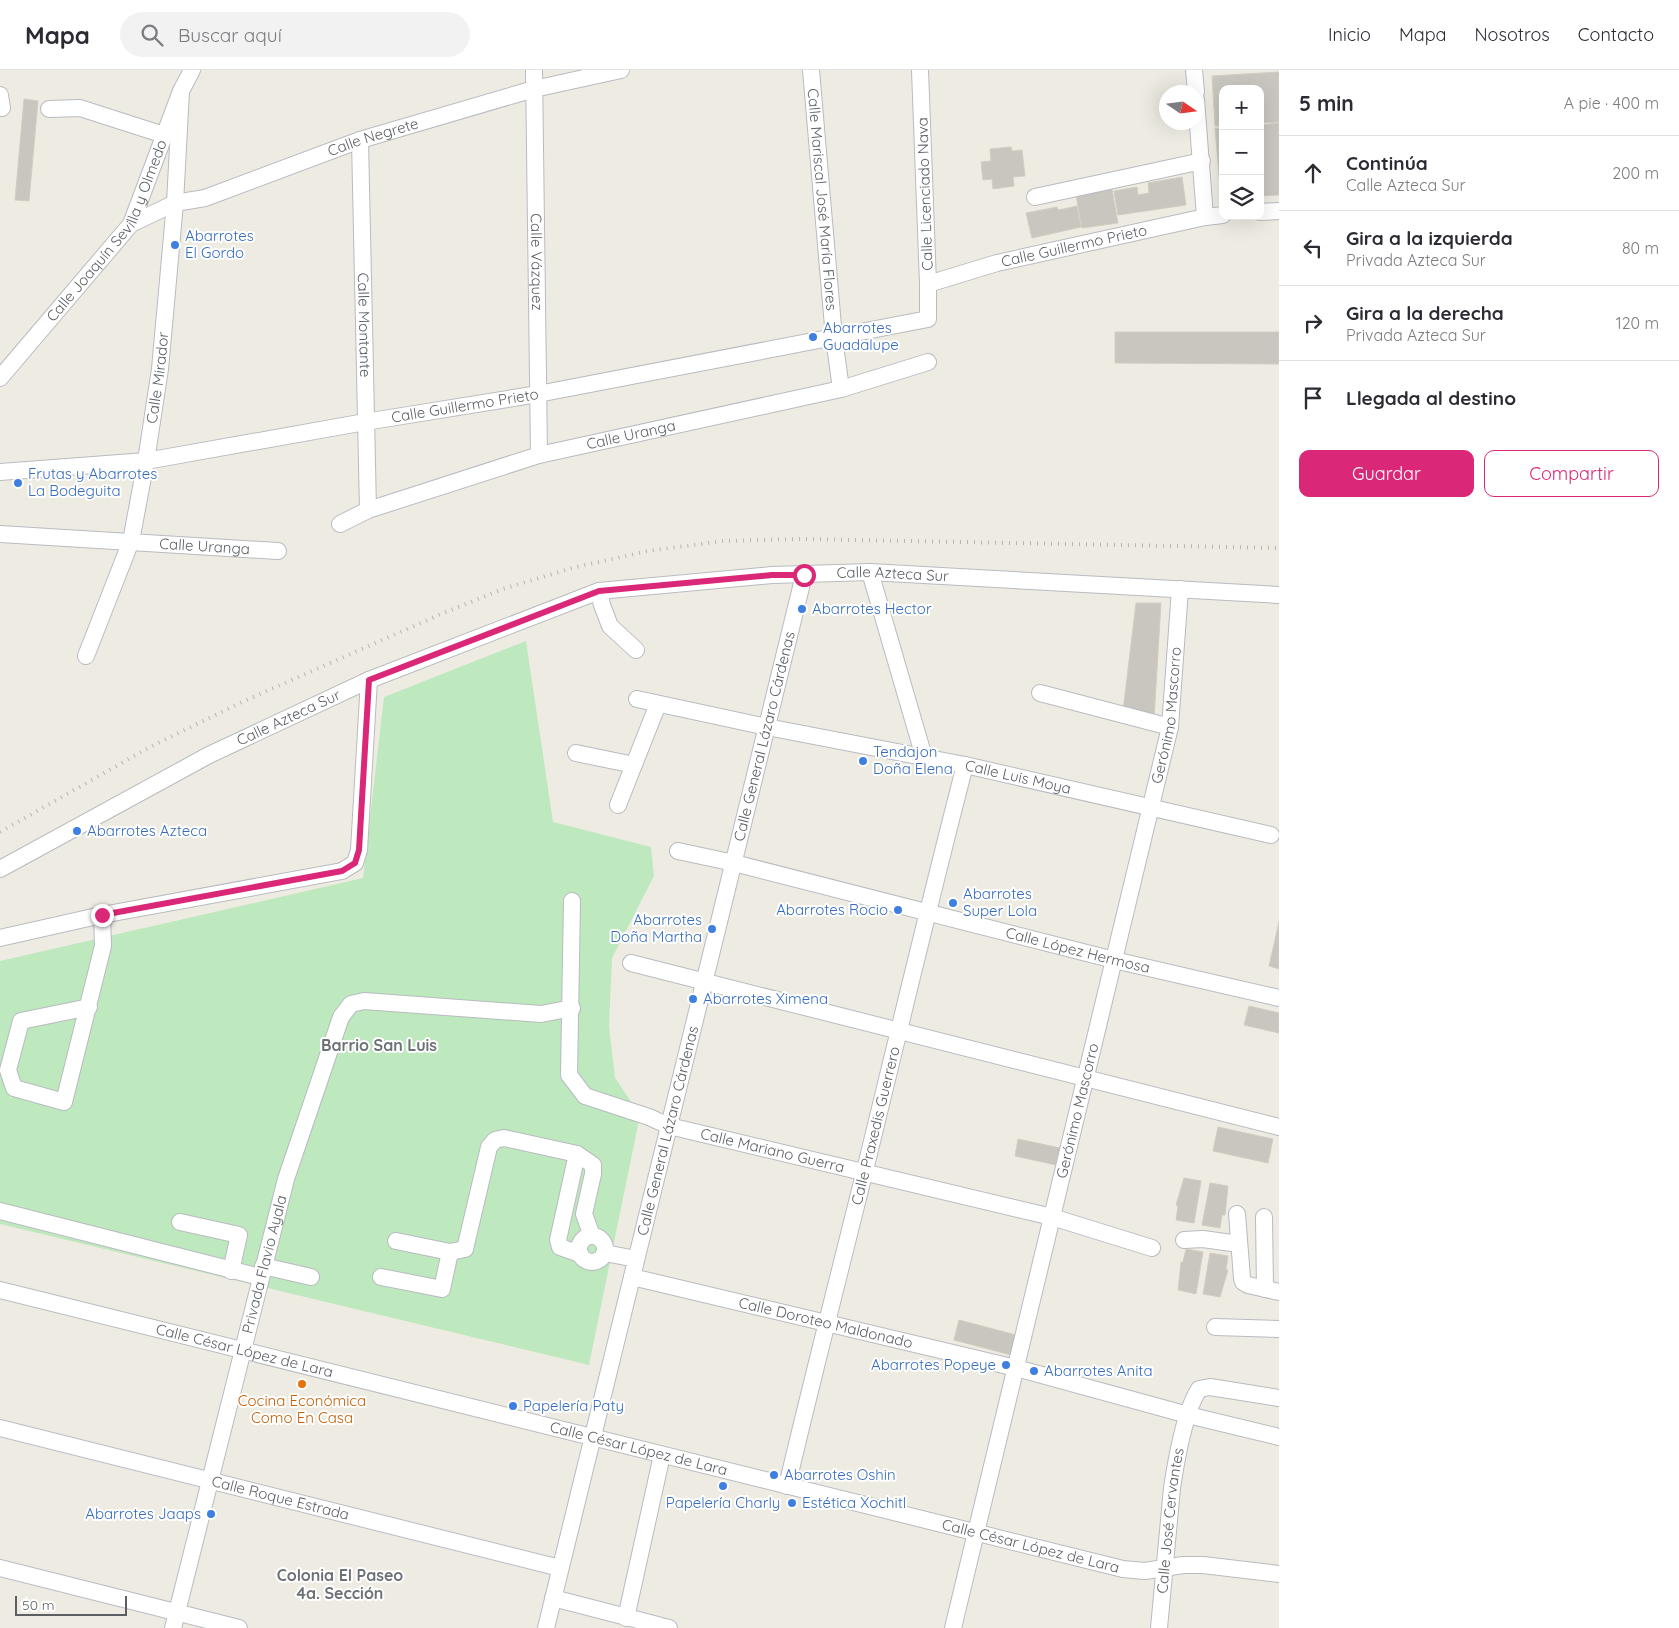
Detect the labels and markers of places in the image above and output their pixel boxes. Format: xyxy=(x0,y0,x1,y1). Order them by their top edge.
place label: Abarrotes El Gordo xyxy=(185,226,254,262)
marker: Abarrotes El Gordo xyxy=(169,239,181,251)
place label: Abarrotes Guadalupe xyxy=(823,318,899,354)
marker: Abarrotes Guadalupe xyxy=(807,331,819,343)
place label: Frutas y Abarrotes La Bodeguita xyxy=(28,464,157,500)
marker: Frutas y Abarrotes La Bodeguita xyxy=(12,477,24,489)
place label: Abarrotes Hector xyxy=(812,599,932,618)
marker: Abarrotes Hector xyxy=(796,603,808,615)
place label: Tendajon Doña Elena xyxy=(873,742,953,778)
marker: Tendajon Doña Elena xyxy=(857,755,869,767)
place label: Abarrotes Azteca xyxy=(87,821,207,840)
marker: Abarrotes Azteca xyxy=(71,825,83,837)
place label: Abarrotes Super Lola xyxy=(963,884,1037,920)
marker: Abarrotes Super Lola xyxy=(947,897,959,909)
place label: Abarrotes Rocio xyxy=(776,900,888,919)
marker: Abarrotes Rocio xyxy=(892,904,904,916)
place label: Abarrotes Doña Martha xyxy=(610,910,702,946)
marker: Abarrotes Doña Martha xyxy=(706,923,718,935)
place label: Abarrotes Ximena xyxy=(703,989,828,1008)
marker: Abarrotes Ximena xyxy=(687,993,699,1005)
place label: Abarrotes Popeye xyxy=(871,1355,996,1374)
marker: Abarrotes Popeye xyxy=(1000,1359,1012,1371)
place label: Abarrotes Anita xyxy=(1044,1361,1153,1380)
marker: Abarrotes Anita xyxy=(1028,1365,1040,1377)
marker: Cocina Económica Como En Casa xyxy=(296,1378,308,1390)
place label: Cocina Económica Como En Casa xyxy=(238,1391,366,1427)
place label: Papelería Paty xyxy=(523,1396,624,1415)
marker: Papelería Paty xyxy=(507,1400,519,1412)
place label: Abarrotes Oshin xyxy=(784,1465,896,1484)
marker: Abarrotes Oshin xyxy=(768,1469,780,1481)
marker: Papelería Charly xyxy=(717,1480,729,1492)
place label: Papelería Charly xyxy=(666,1493,780,1512)
place label: Estética Xochitl xyxy=(802,1493,906,1512)
marker: Estética Xochitl xyxy=(786,1497,798,1509)
place label: Abarrotes Jaaps xyxy=(85,1504,201,1523)
marker: Abarrotes Jaaps xyxy=(205,1508,217,1520)

